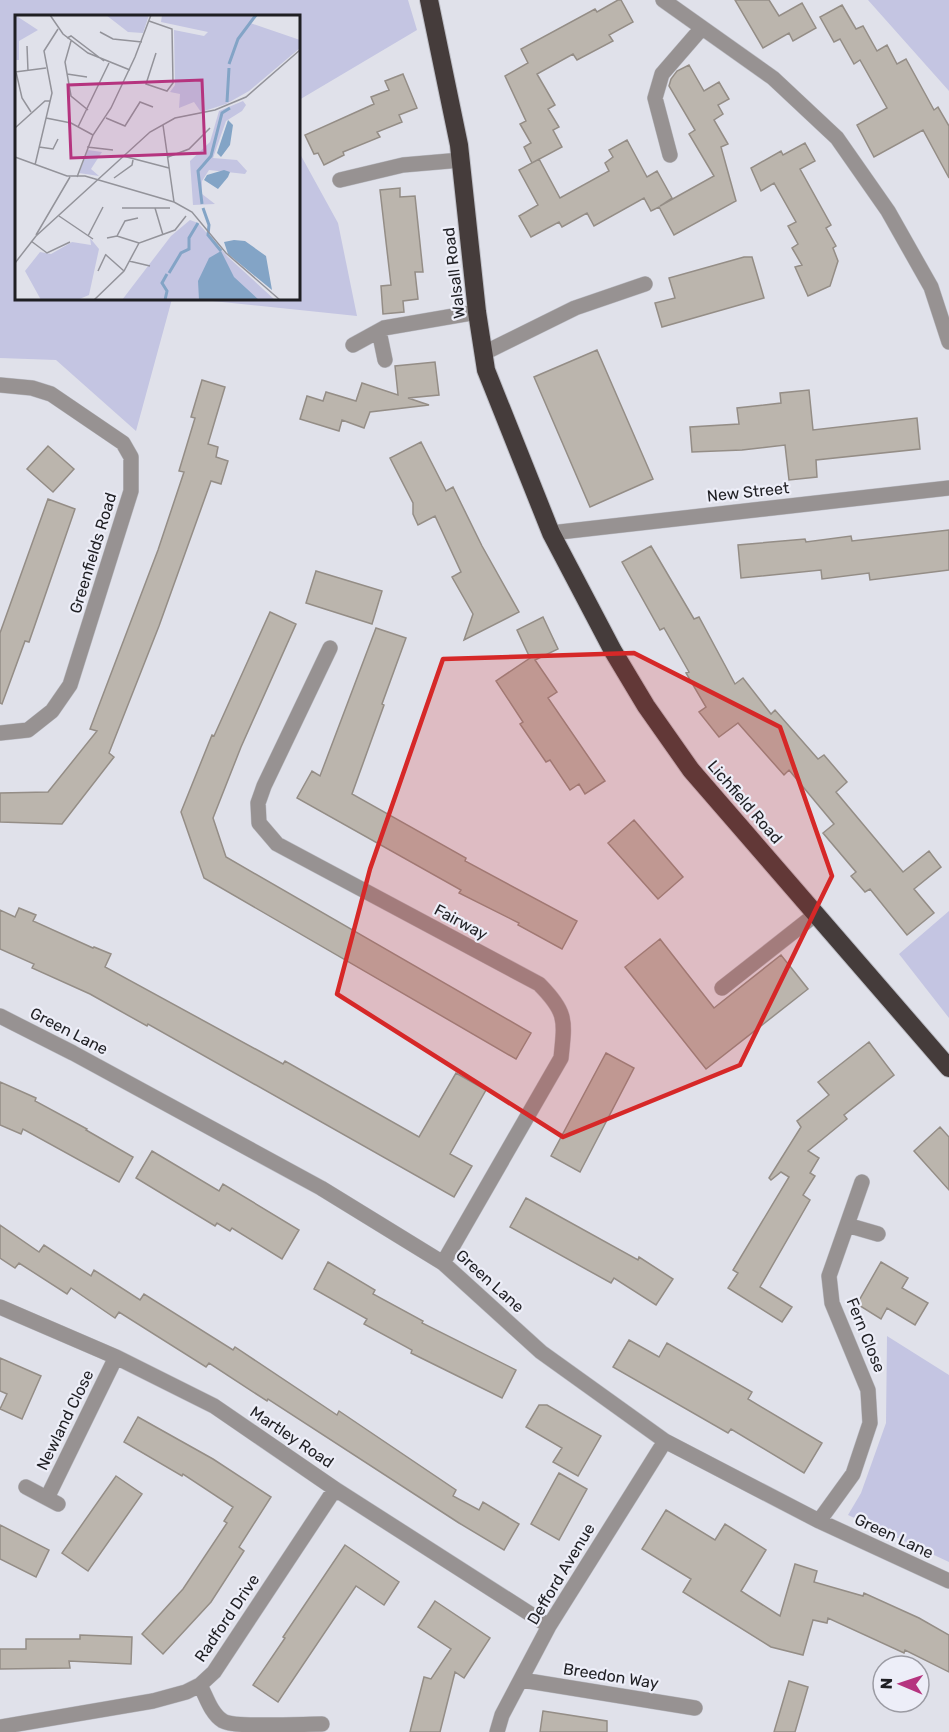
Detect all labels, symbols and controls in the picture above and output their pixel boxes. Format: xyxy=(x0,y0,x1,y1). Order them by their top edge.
inset map xyxy=(15,15,300,300)
street label: Walsall Road xyxy=(439,226,469,320)
street label: New Street xyxy=(706,478,790,506)
street label: Greenfields Road xyxy=(66,490,120,616)
street label: Lichfield Road xyxy=(704,756,786,848)
street label: Fairway xyxy=(431,900,491,944)
street label: Green Lane xyxy=(27,1003,111,1059)
street label: Green Lane xyxy=(452,1246,528,1316)
street label: Fern Close xyxy=(842,1295,890,1375)
street label: Newland Close xyxy=(32,1367,98,1473)
street label: Martley Road xyxy=(247,1402,337,1472)
street label: Green Lane xyxy=(852,1509,936,1563)
street label: Defford Avenue xyxy=(523,1520,599,1628)
street label: Radford Drive xyxy=(191,1570,263,1666)
north arrow xyxy=(871,1654,931,1714)
street label: Breedon Way xyxy=(562,1659,660,1693)
text: N xyxy=(877,1677,896,1690)

